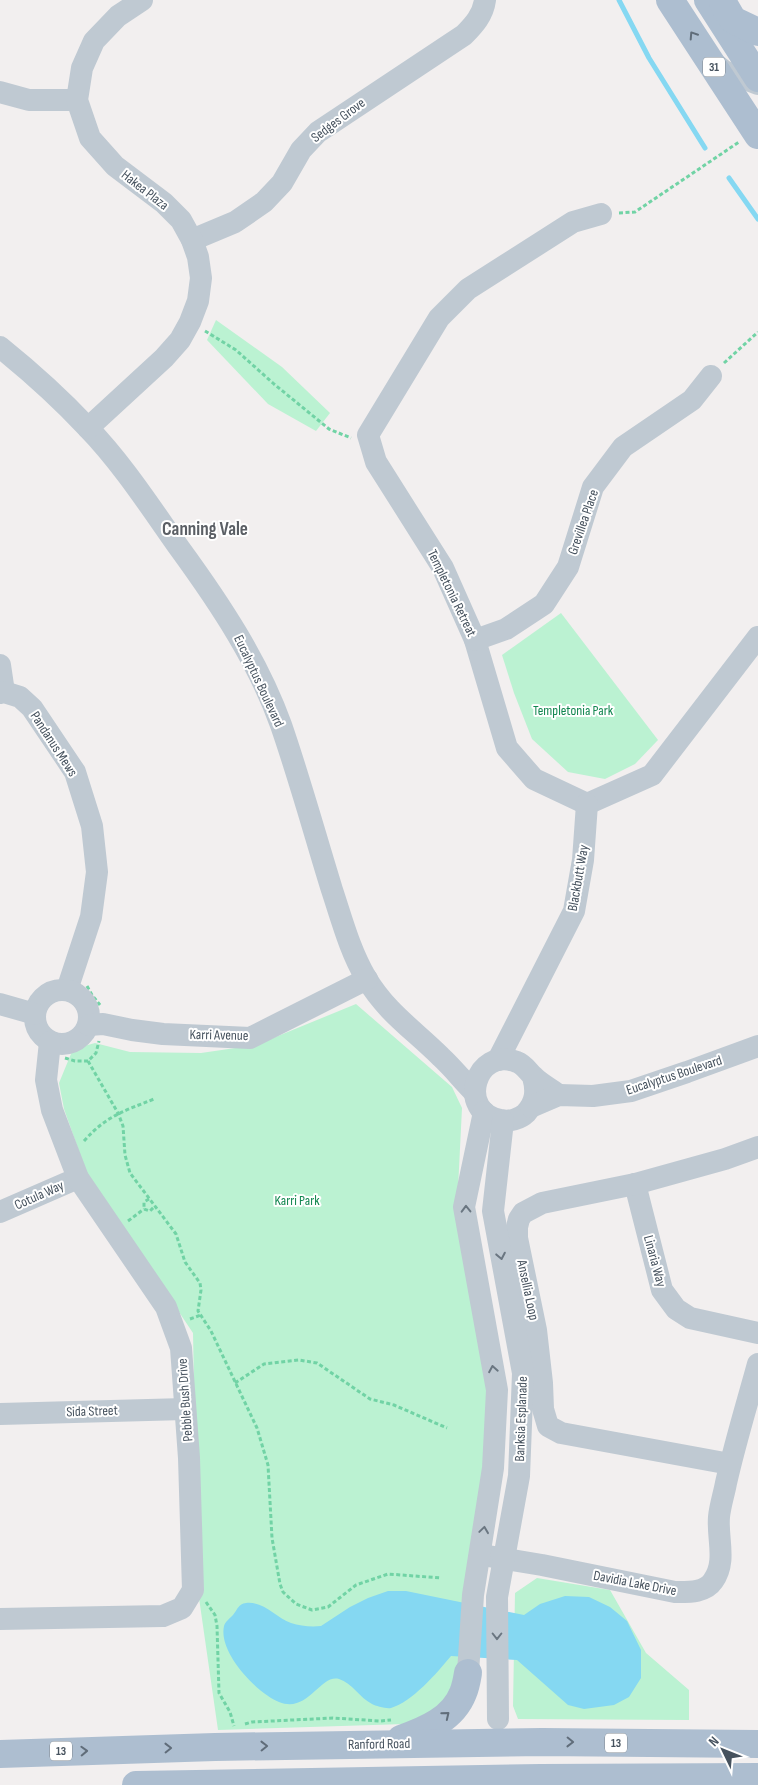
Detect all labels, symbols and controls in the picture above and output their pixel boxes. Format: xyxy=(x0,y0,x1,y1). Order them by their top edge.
one-way arrow xyxy=(690,32,700,41)
road number: 31 xyxy=(703,58,725,76)
street label: Sedges Grove xyxy=(308,94,368,146)
street label: Hakea Plaza xyxy=(118,166,172,214)
street label: Grevillea Place xyxy=(564,487,602,557)
district label: Canning Vale xyxy=(162,518,248,541)
street label: Templetonia Retreat xyxy=(424,547,480,639)
street label: Eucalyptus Boulevard xyxy=(230,632,288,730)
park label: Templetonia Park xyxy=(533,702,614,719)
street label: Pandanus Mews xyxy=(27,708,81,780)
street label: Blackbutt Way xyxy=(564,843,592,912)
street label: Karri Avenue xyxy=(189,1026,249,1044)
street label: Eucalyptus Boulevard xyxy=(624,1051,724,1099)
street label: Cotula Way xyxy=(12,1176,67,1213)
park label: Karri Park xyxy=(275,1192,320,1209)
one-way arrow xyxy=(461,1204,471,1212)
street label: Linaria Way xyxy=(640,1233,670,1289)
one-way arrow xyxy=(495,1251,506,1260)
street label: Ansellia Loop xyxy=(513,1257,543,1322)
street label: Pebble Bush Drive xyxy=(174,1358,196,1442)
one-way arrow xyxy=(489,1364,499,1373)
street label: Banksia Esplanade xyxy=(511,1376,531,1462)
street label: Sida Street xyxy=(66,1402,118,1420)
one-way arrow xyxy=(478,1526,489,1534)
street label: Davidia Lake Drive xyxy=(592,1567,678,1599)
one-way arrow xyxy=(492,1632,502,1640)
one-way arrow xyxy=(441,1712,450,1721)
north arrow xyxy=(698,1725,748,1775)
text: N xyxy=(705,1733,723,1750)
road number: 13 xyxy=(605,1734,627,1752)
street label: Ranford Road xyxy=(348,1735,411,1753)
one-way arrow xyxy=(566,1737,574,1747)
one-way arrow xyxy=(260,1741,268,1751)
road number: 13 xyxy=(50,1742,72,1760)
one-way arrow xyxy=(164,1743,172,1753)
one-way arrow xyxy=(80,1745,88,1756)

